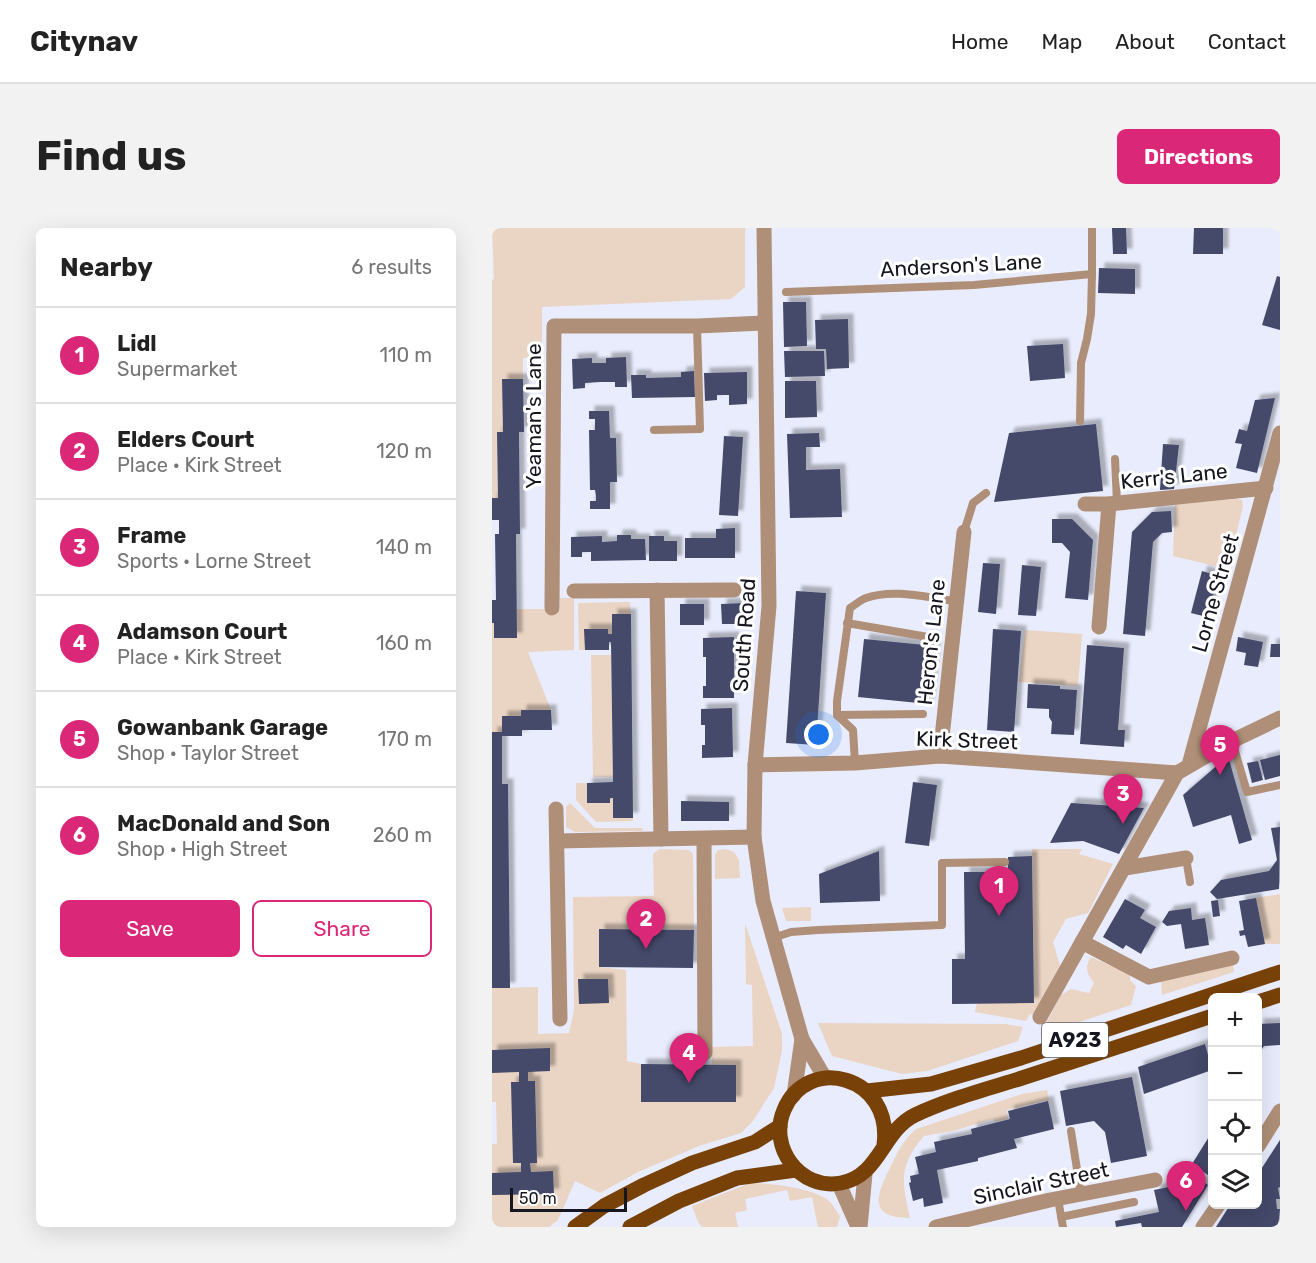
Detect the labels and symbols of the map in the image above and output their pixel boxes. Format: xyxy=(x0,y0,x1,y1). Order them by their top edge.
street label: Anderson's Lane xyxy=(880,248,1042,282)
street label: Yeaman's Lane xyxy=(521,343,546,489)
street label: Kerr's Lane xyxy=(1119,458,1229,494)
street label: Lorne Street xyxy=(1186,531,1244,655)
street label: South Road xyxy=(728,577,760,693)
street label: Heron's Lane xyxy=(912,578,950,706)
your location xyxy=(804,720,833,749)
street label: Kirk Street xyxy=(916,726,1018,754)
pin: 5 xyxy=(1200,726,1240,775)
pin: 3 xyxy=(1104,774,1142,824)
pin: 1 xyxy=(980,866,1018,916)
pin: 2 xyxy=(626,900,666,949)
road number: A923 xyxy=(1042,1023,1108,1057)
pin: 4 xyxy=(670,1034,708,1083)
street label: Sinclair Street xyxy=(971,1156,1111,1210)
pin: 6 xyxy=(1166,1162,1206,1211)
scale bar xyxy=(510,1185,627,1212)

